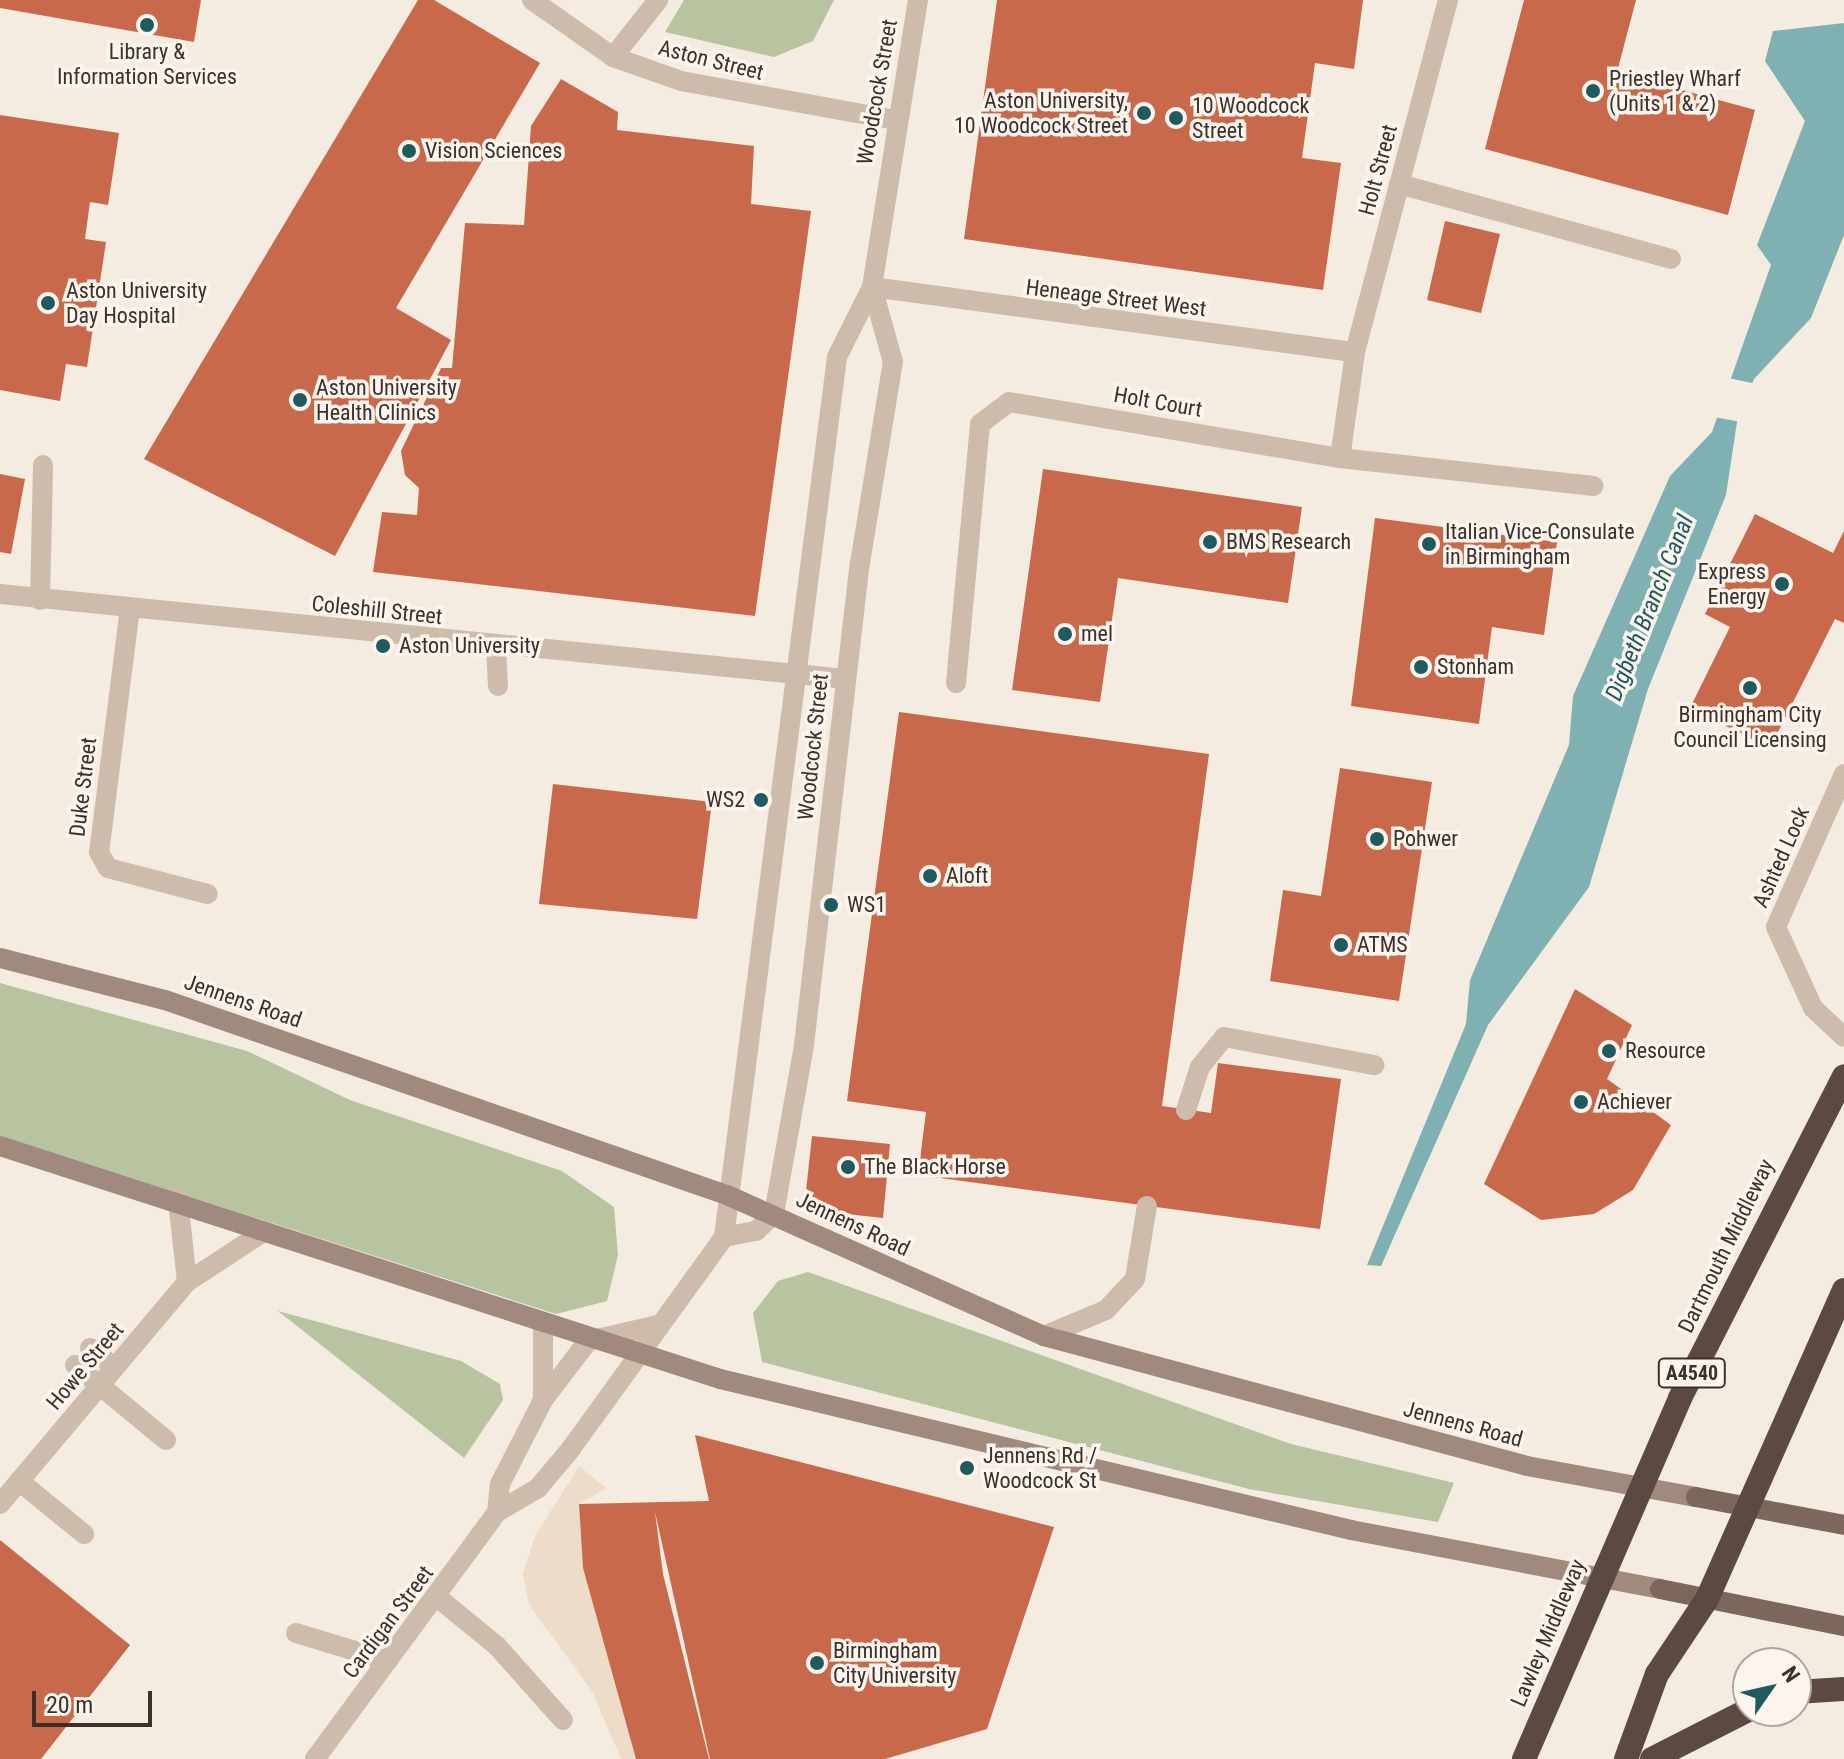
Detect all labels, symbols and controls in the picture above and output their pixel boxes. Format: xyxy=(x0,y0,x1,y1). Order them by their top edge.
marker: Library & Information Services xyxy=(138,16,156,34)
street label: Woodcock Street xyxy=(851,17,903,167)
street label: Aston Street xyxy=(656,34,766,86)
place label: Library & Information Services xyxy=(57,38,237,90)
place label: Priestley Wharf (Units 1 & 2) xyxy=(1609,65,1741,116)
marker: Priestley Wharf (Units 1 & 2) xyxy=(1584,82,1602,100)
place label: Aston University, 10 Woodcock Street xyxy=(954,87,1128,138)
place label: 10 Woodcock Street xyxy=(1192,92,1309,144)
marker: Aston University, 10 Woodcock Street xyxy=(1135,104,1153,122)
marker: 10 Woodcock Street xyxy=(1167,109,1185,127)
street label: Holt Street xyxy=(1353,122,1403,218)
place label: Vision Sciences xyxy=(425,138,562,164)
marker: Vision Sciences xyxy=(400,142,418,160)
street label: Heneage Street West xyxy=(1024,274,1208,322)
place label: Aston University Day Hospital xyxy=(66,277,207,328)
marker: Aston University Day Hospital xyxy=(37,292,59,314)
place label: Aston University Health Clinics xyxy=(316,374,457,426)
street label: Holt Court xyxy=(1112,381,1204,423)
marker: Aston University Health Clinics xyxy=(291,391,309,409)
water label: Digbeth Branch Canal xyxy=(1600,511,1700,705)
place label: Italian Vice-Consulate in Birmingham xyxy=(1445,518,1634,570)
place label: BMS Research xyxy=(1226,529,1351,555)
marker: BMS Research xyxy=(1201,533,1219,551)
marker: Italian Vice-Consulate in Birmingham xyxy=(1420,535,1438,553)
place label: Express Energy xyxy=(1698,558,1766,610)
marker: Express Energy xyxy=(1773,575,1791,593)
street label: Coleshill Street xyxy=(310,590,444,630)
place label: mel xyxy=(1081,621,1113,647)
marker: mel xyxy=(1056,625,1074,643)
place label: Aston University xyxy=(399,633,540,659)
marker: Aston University xyxy=(374,637,392,655)
place label: Stonham xyxy=(1437,654,1514,680)
marker: Stonham xyxy=(1412,658,1430,676)
street label: Woodcock Street xyxy=(792,672,834,822)
marker: Birmingham City Council Licensing xyxy=(1741,679,1759,697)
place label: Birmingham City Council Licensing xyxy=(1673,701,1827,752)
street label: Duke Street xyxy=(64,736,102,838)
place label: WS2 xyxy=(706,787,745,813)
marker: WS2 xyxy=(752,791,770,809)
street label: Ashted Lock xyxy=(1747,802,1815,912)
place label: Pohwer xyxy=(1393,826,1458,852)
marker: Pohwer xyxy=(1368,830,1386,848)
place label: Aloft xyxy=(946,863,988,889)
marker: Aloft xyxy=(921,867,939,885)
place label: WS1 xyxy=(847,892,886,918)
marker: WS1 xyxy=(822,896,840,914)
place label: ATMS xyxy=(1357,932,1408,958)
marker: ATMS xyxy=(1332,936,1350,954)
street label: Jennens Road xyxy=(181,969,305,1033)
place label: Resource xyxy=(1625,1038,1706,1064)
marker: Resource xyxy=(1600,1042,1618,1060)
place label: Achiever xyxy=(1597,1089,1672,1115)
marker: Achiever xyxy=(1572,1093,1590,1111)
place label: The Black Horse xyxy=(864,1154,1006,1180)
street label: Dartmouth Middleway xyxy=(1672,1155,1780,1337)
marker: The Black Horse xyxy=(839,1158,857,1176)
street label: Jennens Road xyxy=(792,1186,914,1262)
street label: Howe Street xyxy=(41,1317,129,1415)
road number: A4540 xyxy=(1656,1357,1728,1389)
street label: Jennens Road xyxy=(1400,1395,1526,1453)
place label: Jennens Rd / Woodcock St xyxy=(983,1442,1097,1494)
marker: Jennens Rd / Woodcock St xyxy=(958,1459,976,1477)
street label: Lawley Middleway xyxy=(1505,1555,1591,1711)
street label: Cardigan Street xyxy=(337,1561,439,1683)
place label: Birmingham City University xyxy=(833,1637,956,1688)
north arrow xyxy=(1732,1647,1812,1727)
marker: Birmingham City University xyxy=(808,1654,826,1672)
text: N xyxy=(1777,1662,1805,1687)
scale bar xyxy=(36,1675,156,1725)
text: 20 m xyxy=(46,1691,93,1719)

